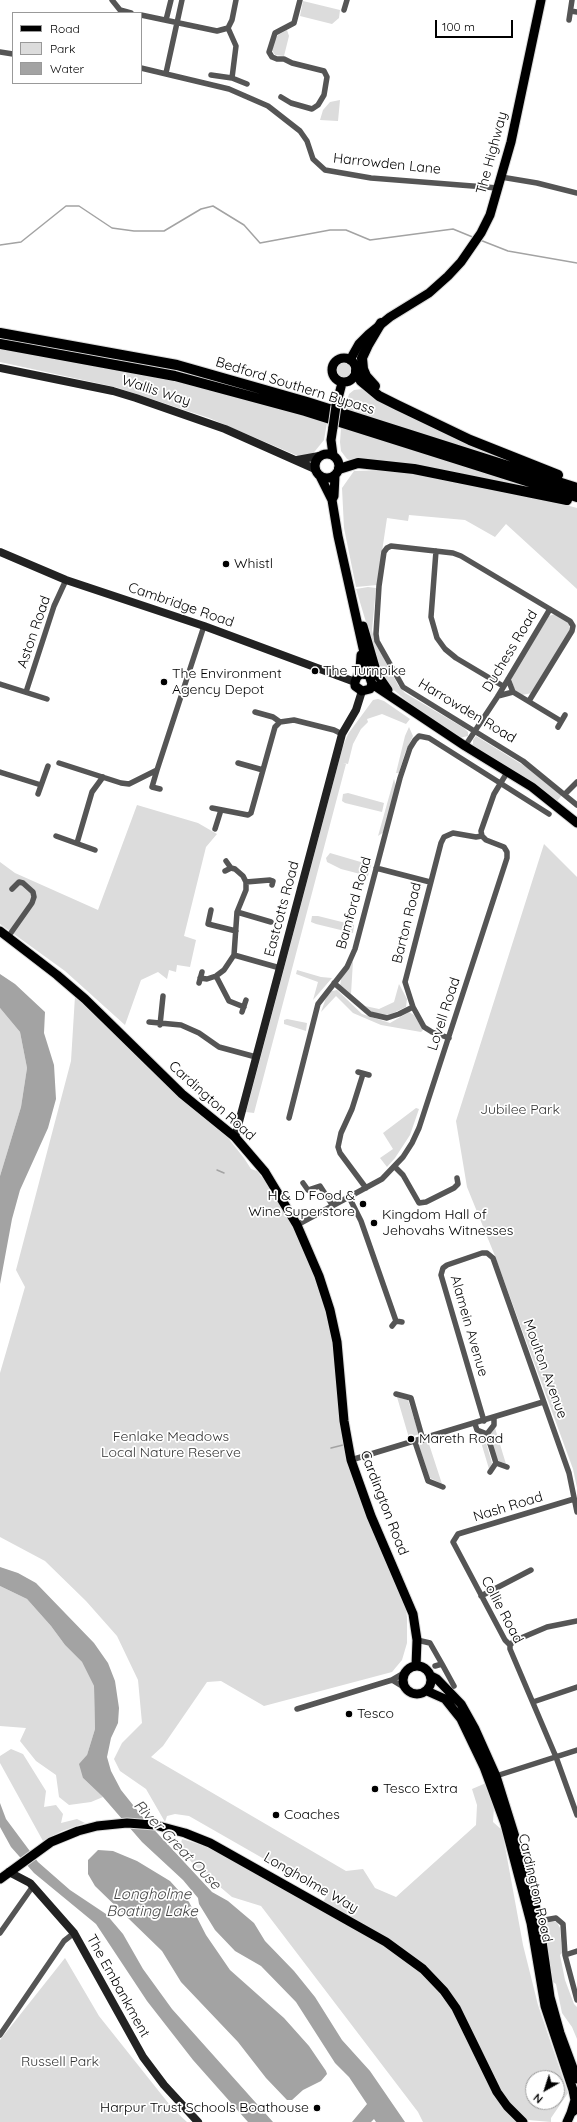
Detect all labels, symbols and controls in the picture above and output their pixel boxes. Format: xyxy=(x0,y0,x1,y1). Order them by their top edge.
legend xyxy=(12,12,142,84)
scale bar xyxy=(437,12,515,38)
text: 100 m xyxy=(442,19,475,34)
text: Road xyxy=(50,21,80,36)
text: Park xyxy=(50,41,75,56)
text: Water xyxy=(50,61,84,76)
street label: The Highway xyxy=(473,110,511,196)
street label: Harrowden Lane xyxy=(332,150,442,178)
street label: Bedford Southern Bypass xyxy=(214,354,376,418)
street label: Wallis Way xyxy=(119,372,193,410)
place label: Whistl xyxy=(234,556,273,572)
marker: Whistl xyxy=(221,559,231,569)
street label: Cambridge Road xyxy=(126,579,236,631)
street label: Aston Road xyxy=(14,594,54,670)
street label: Duchess Road xyxy=(479,607,541,695)
place label: The Turnpike xyxy=(323,663,406,679)
place label: The Environment Agency Depot xyxy=(172,666,282,698)
marker: The Turnpike xyxy=(310,666,320,676)
street label: Harrowden Road xyxy=(415,675,519,747)
marker: The Environment Agency Depot xyxy=(159,677,169,687)
street label: Bamford Road xyxy=(333,855,375,951)
street label: Eastcotts Road xyxy=(261,859,303,959)
street label: Barton Road xyxy=(389,881,425,965)
street label: Lovell Road xyxy=(424,975,464,1053)
street label: Cardington Road xyxy=(165,1058,259,1144)
park label: Jubilee Park xyxy=(480,1102,560,1118)
place label: H & D Food & Wine Superstore xyxy=(248,1188,355,1220)
marker: H & D Food & Wine Superstore xyxy=(358,1199,368,1209)
place label: Kingdom Hall of Jehovahs Witnesses xyxy=(382,1207,513,1240)
marker: Kingdom Hall of Jehovahs Witnesses xyxy=(369,1218,379,1228)
street label: Alamein Avenue xyxy=(447,1274,491,1378)
street label: Moulton Avenue xyxy=(519,1317,571,1421)
park label: Fenlake Meadows Local Nature Reserve xyxy=(101,1429,241,1462)
place label: Mareth Road xyxy=(419,1431,503,1447)
marker: Mareth Road xyxy=(406,1434,416,1444)
street label: Cardington Road xyxy=(356,1448,412,1558)
street label: Nash Road xyxy=(471,1488,545,1526)
street label: Collie Road xyxy=(477,1574,527,1646)
place label: Tesco xyxy=(357,1706,394,1722)
marker: Tesco xyxy=(344,1709,354,1719)
place label: Tesco Extra xyxy=(383,1781,458,1797)
marker: Tesco Extra xyxy=(370,1784,380,1794)
water label: River Great Ouse xyxy=(130,1796,224,1894)
place label: Coaches xyxy=(284,1807,340,1823)
marker: Coaches xyxy=(271,1810,281,1820)
street label: Cardington Road xyxy=(514,1832,556,1944)
street label: Longholme Way xyxy=(261,1849,361,1917)
water label: Longholme Boating Lake xyxy=(106,1885,198,1920)
street label: The Embankment xyxy=(83,1932,153,2040)
park label: Russell Park xyxy=(21,2054,99,2070)
north arrow xyxy=(525,2070,565,2110)
text: N xyxy=(531,2091,546,2107)
place label: Harpur Trust Schools Boathouse xyxy=(100,2100,309,2116)
marker: Harpur Trust Schools Boathouse xyxy=(312,2103,322,2113)

